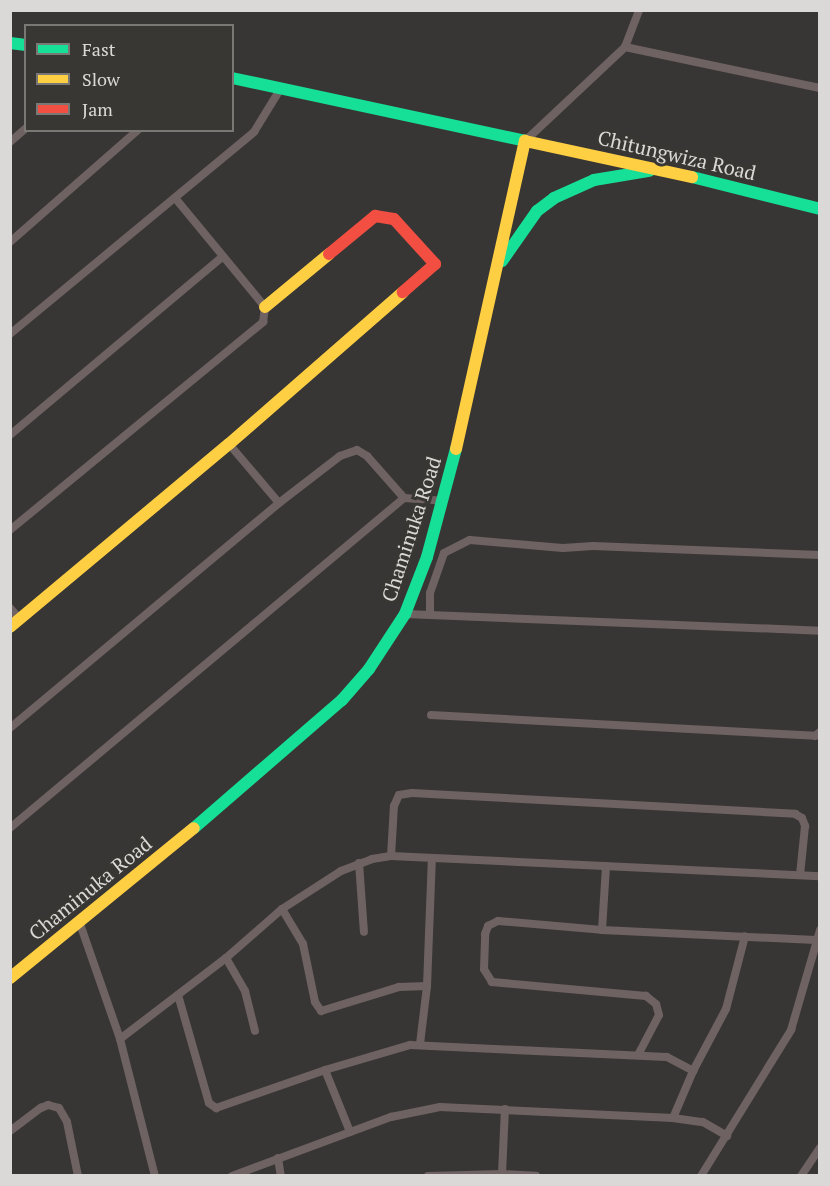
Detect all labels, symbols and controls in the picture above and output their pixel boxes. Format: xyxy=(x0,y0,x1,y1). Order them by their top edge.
legend xyxy=(24,24,234,132)
text: Fast xyxy=(82,37,115,61)
text: Slow xyxy=(82,67,120,91)
text: Jam xyxy=(82,97,113,121)
street label: Chitungwiza Road xyxy=(595,125,759,185)
street label: Chaminuka Road xyxy=(376,453,446,605)
street label: Chaminuka Road xyxy=(24,831,156,945)

